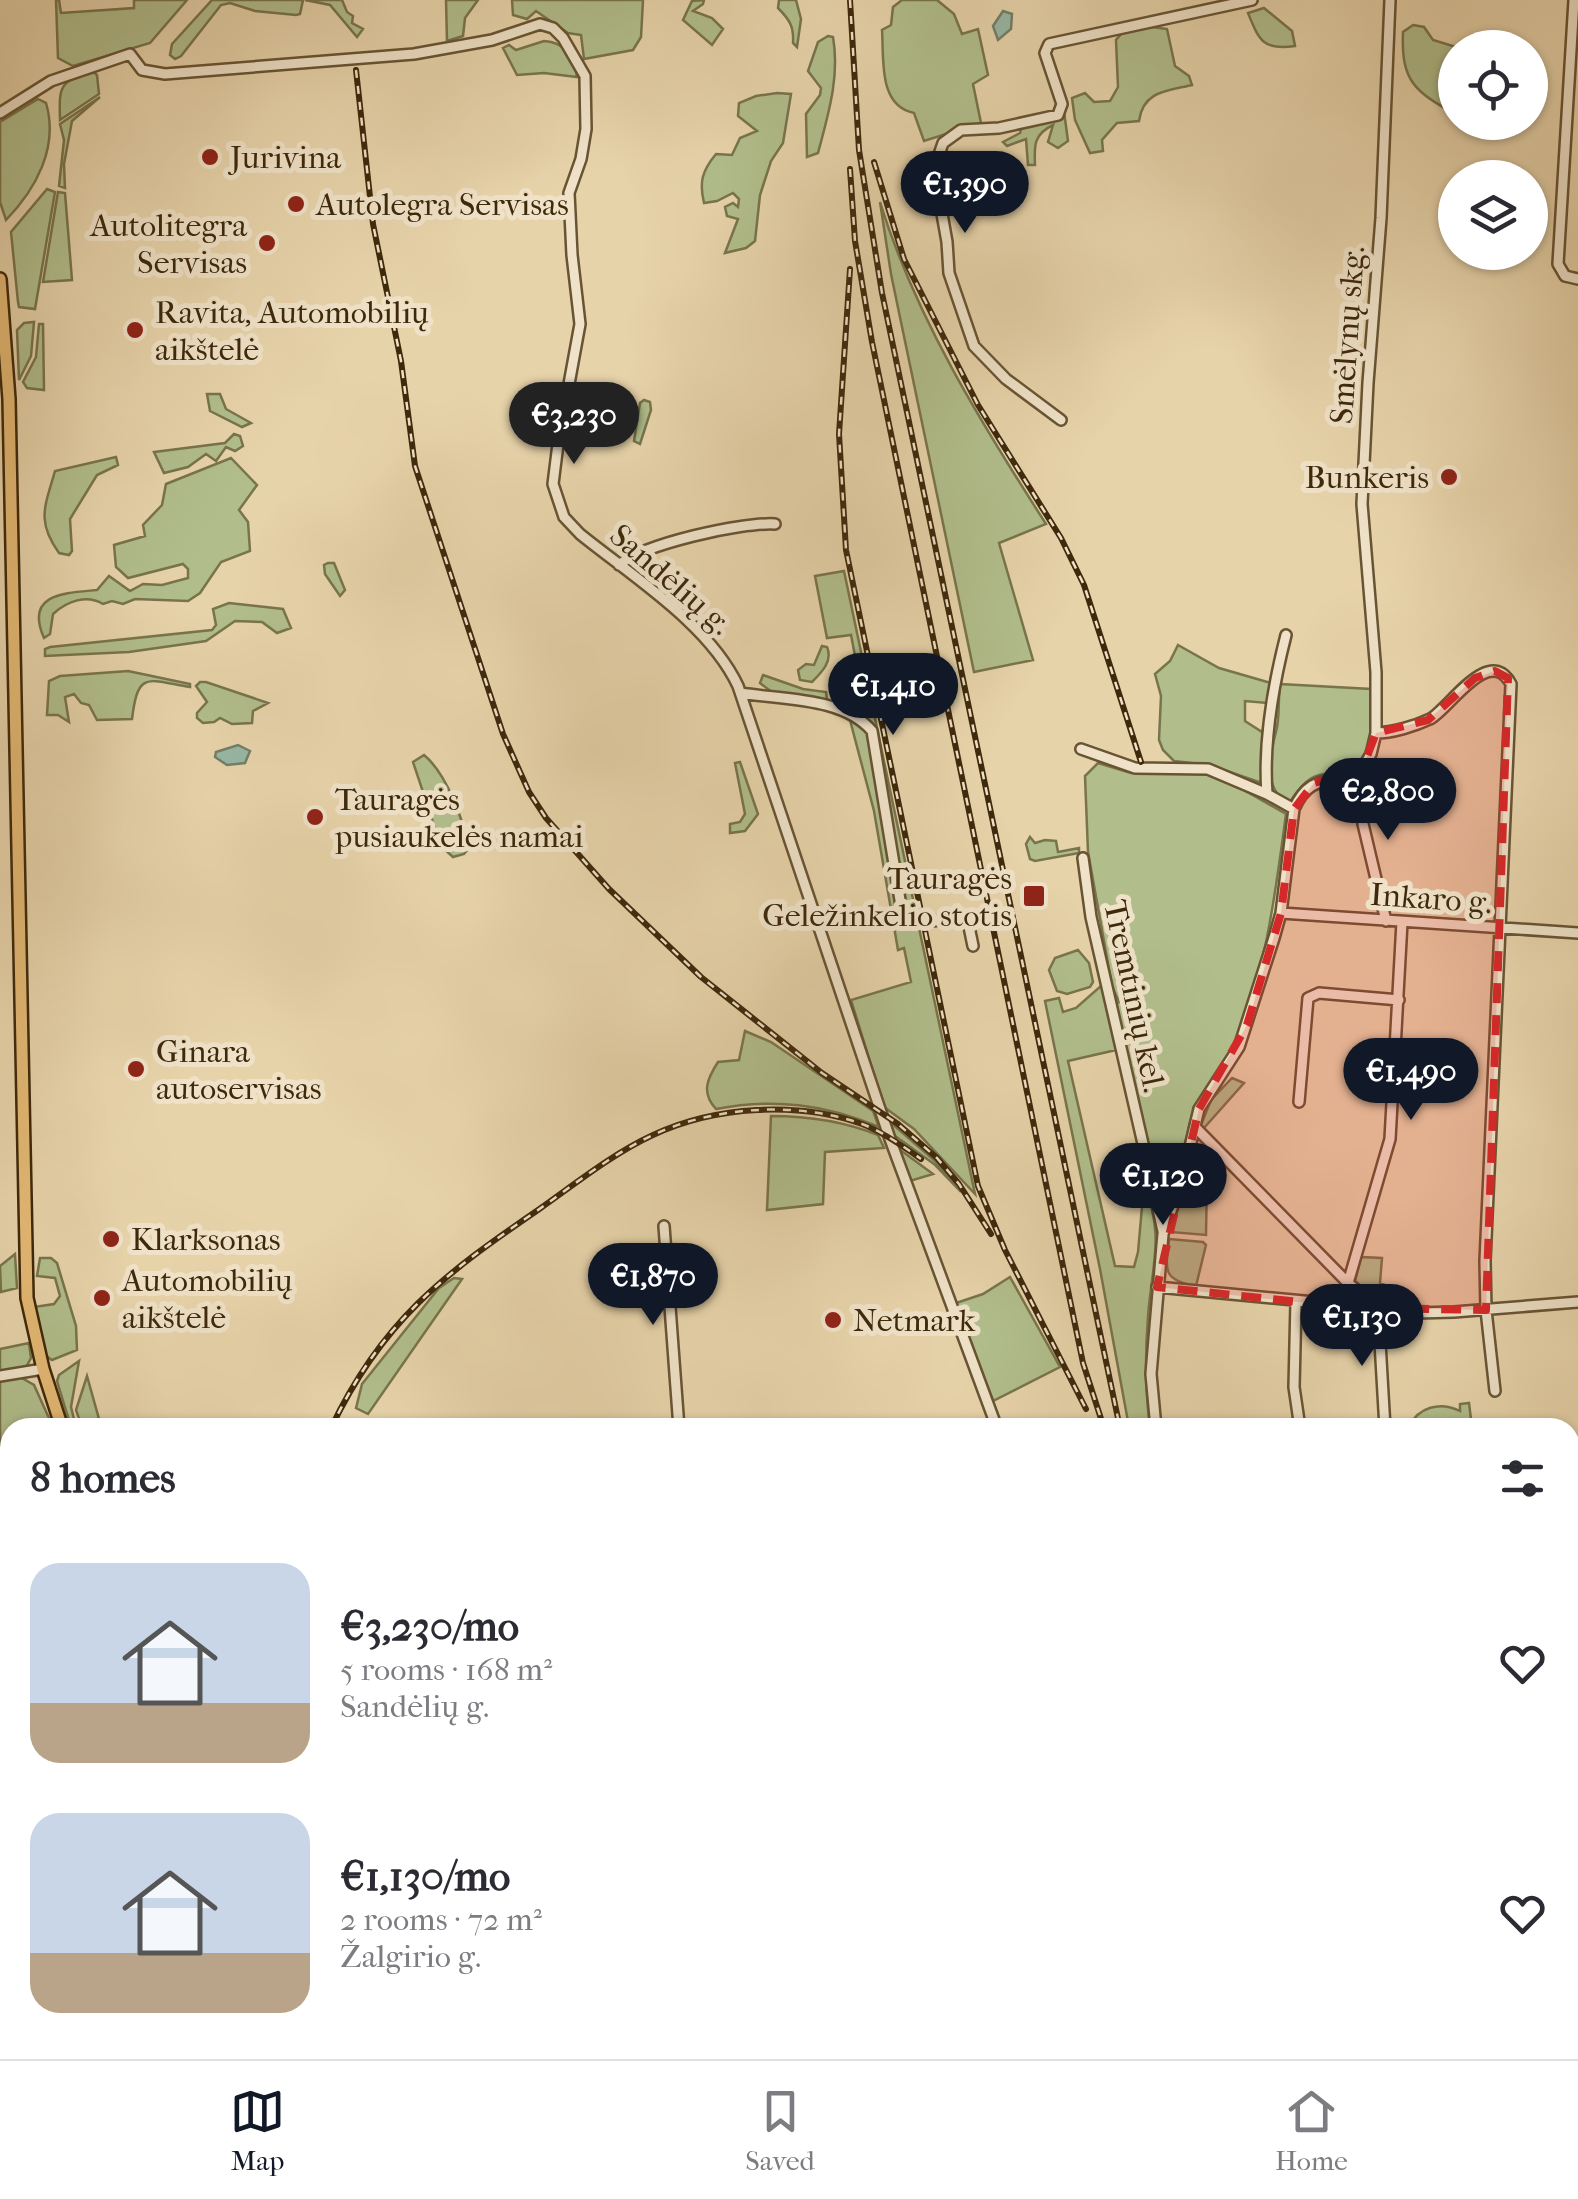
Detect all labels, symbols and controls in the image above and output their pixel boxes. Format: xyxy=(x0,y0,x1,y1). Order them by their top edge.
map controls xyxy=(1438,30,1548,270)
button: locate xyxy=(1438,30,1548,140)
place label: Jurivina xyxy=(227,139,342,176)
marker: Jurivina xyxy=(199,146,221,168)
pin: €1,390 xyxy=(884,151,1046,236)
button: layers xyxy=(1438,160,1548,270)
text: €1,390 xyxy=(923,165,1007,202)
place label: Autolegra Servisas xyxy=(314,186,569,223)
marker: Autolegra Servisas xyxy=(285,193,307,215)
place label: Autolitegra Servisas xyxy=(88,207,248,281)
marker: Autolitegra Servisas xyxy=(256,232,278,254)
street label: Smėlynų skg. xyxy=(1323,245,1373,425)
place label: Ravita, Automobilių aikštelė xyxy=(155,294,429,368)
marker: Ravita, Automobilių aikštelė xyxy=(124,319,146,341)
pin: €3,230 xyxy=(493,382,655,467)
text: €3,230 xyxy=(531,396,617,433)
place label: Bunkeris xyxy=(1305,459,1429,496)
marker: Bunkeris xyxy=(1438,466,1460,488)
street label: Sandėlių g. xyxy=(602,516,739,643)
pin: €1,410 xyxy=(812,653,974,738)
text: €1,410 xyxy=(850,667,936,704)
pin: €2,800 xyxy=(1307,758,1469,843)
text: €2,800 xyxy=(1341,772,1435,809)
place label: Tauragės pusiaukelės namai xyxy=(334,781,584,855)
marker: Tauragės pusiaukelės namai xyxy=(304,806,326,828)
place label: Tauragės Geležinkelio stotis xyxy=(762,860,1012,934)
street label: Inkaro g. xyxy=(1369,876,1493,921)
marker: Tauragės Geležinkelio stotis xyxy=(1021,883,1047,909)
street label: Tremtinių kel. xyxy=(1095,897,1173,1096)
place label: Ginara autoservisas xyxy=(156,1033,322,1107)
pin: €1,490 xyxy=(1330,1038,1492,1123)
text: €1,490 xyxy=(1365,1052,1457,1089)
marker: Ginara autoservisas xyxy=(125,1058,147,1080)
pin: €1,120 xyxy=(1082,1143,1244,1228)
text: €1,120 xyxy=(1122,1157,1204,1194)
place label: Klarksonas xyxy=(131,1221,281,1258)
marker: Klarksonas xyxy=(100,1228,122,1250)
pin: €1,870 xyxy=(572,1243,734,1328)
text: €1,870 xyxy=(610,1257,696,1294)
place label: Automobilių aikštelė xyxy=(120,1262,293,1336)
pin: €1,130 xyxy=(1281,1284,1443,1369)
marker: Automobilių aikštelė xyxy=(91,1287,113,1309)
text: €1,130 xyxy=(1322,1298,1402,1335)
place label: Netmark xyxy=(853,1302,976,1339)
marker: Netmark xyxy=(822,1309,844,1331)
icon: filters xyxy=(1495,1451,1550,1506)
text: 8 homes xyxy=(30,1454,176,1503)
text: €3,230/mo xyxy=(340,1602,519,1651)
icon: home xyxy=(110,1603,230,1723)
icon: heart xyxy=(1495,1636,1550,1691)
text: 5 rooms · 168 m² xyxy=(340,1651,552,1688)
text: Sandėlių g. xyxy=(340,1688,489,1725)
text: €1,130/mo xyxy=(340,1852,510,1901)
icon: home xyxy=(110,1853,230,1973)
icon: heart xyxy=(1495,1886,1550,1941)
text: 2 rooms · 72 m² xyxy=(340,1901,542,1938)
text: Žalgirio g. xyxy=(340,1938,481,1975)
tab: Map xyxy=(230,2084,285,2177)
tab: Saved xyxy=(745,2084,815,2177)
tab: Home xyxy=(1275,2084,1348,2177)

